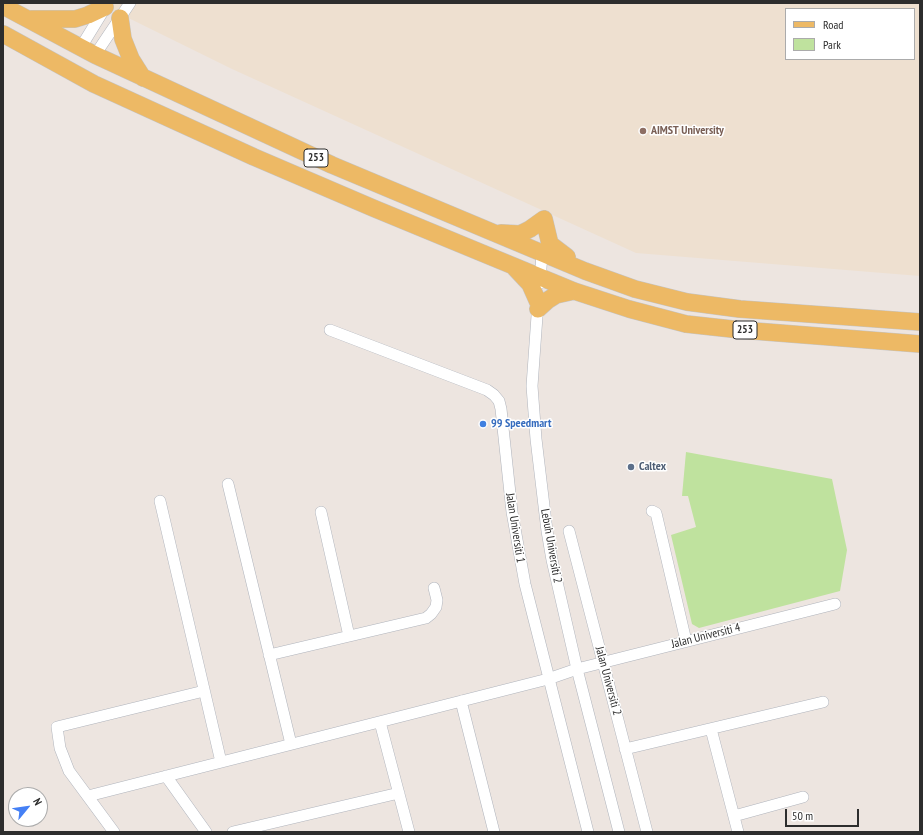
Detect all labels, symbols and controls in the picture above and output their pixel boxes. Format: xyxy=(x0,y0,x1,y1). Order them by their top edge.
legend xyxy=(785,8,915,60)
text: Road xyxy=(823,17,843,32)
text: Park xyxy=(823,37,841,52)
place label: AIMST University xyxy=(651,124,724,138)
marker: AIMST University xyxy=(638,126,648,136)
road number: 253 xyxy=(304,149,328,167)
road number: 253 xyxy=(733,321,757,339)
place label: 99 Speedmart xyxy=(491,417,551,431)
marker: 99 Speedmart xyxy=(478,419,488,429)
place label: Caltex xyxy=(639,460,666,474)
marker: Caltex xyxy=(626,462,636,472)
street label: Jalan Universiti 1 xyxy=(502,492,528,564)
street label: Lebuh Universiti 2 xyxy=(537,508,565,584)
street label: Jalan Universiti 4 xyxy=(670,620,742,652)
street label: Jalan Universiti 2 xyxy=(592,645,624,717)
north arrow xyxy=(8,787,48,827)
text: N xyxy=(30,796,45,808)
scale bar xyxy=(787,801,861,827)
text: 50 m xyxy=(792,808,813,823)

